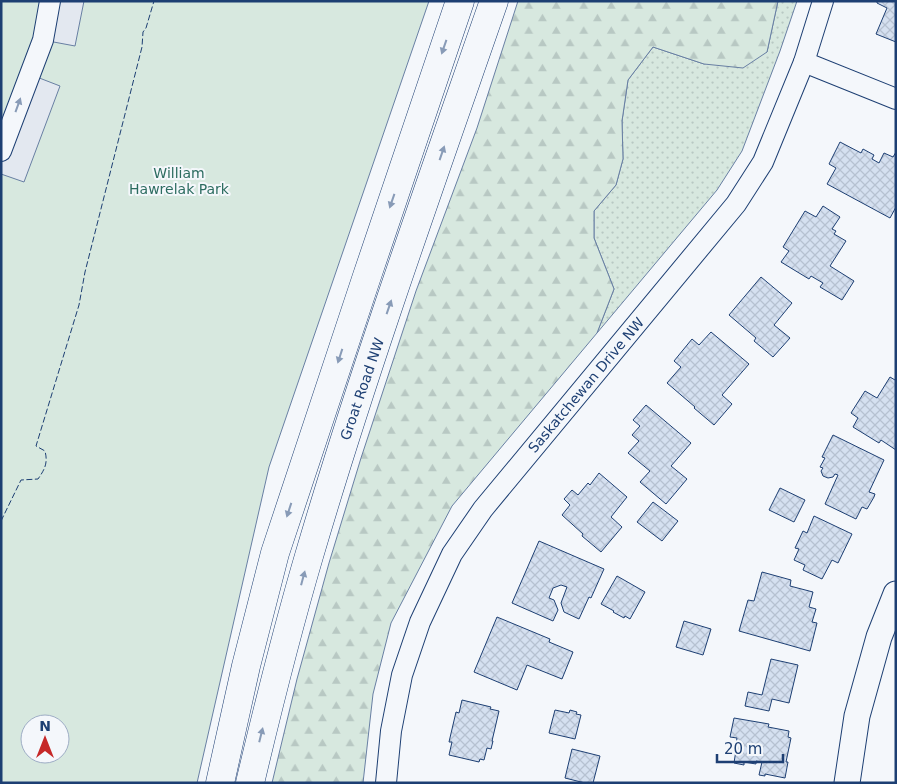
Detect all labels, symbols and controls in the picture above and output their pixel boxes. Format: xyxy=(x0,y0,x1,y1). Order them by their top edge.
one-way arrow xyxy=(440,40,447,55)
one-way arrow xyxy=(14,97,22,112)
one-way arrow xyxy=(438,145,446,160)
park label: William Hawrelak Park xyxy=(129,165,230,197)
one-way arrow xyxy=(388,194,395,209)
one-way arrow xyxy=(385,299,393,314)
street label: Saskatchewan Drive NW xyxy=(525,314,647,456)
street label: Groat Road NW xyxy=(337,336,387,442)
one-way arrow xyxy=(336,348,344,363)
one-way arrow xyxy=(285,502,293,517)
one-way arrow xyxy=(299,571,307,586)
north arrow xyxy=(20,714,70,764)
text: N xyxy=(39,718,51,734)
one-way arrow xyxy=(257,728,265,743)
scale bar xyxy=(717,732,783,764)
text: 20 m xyxy=(724,740,762,758)

